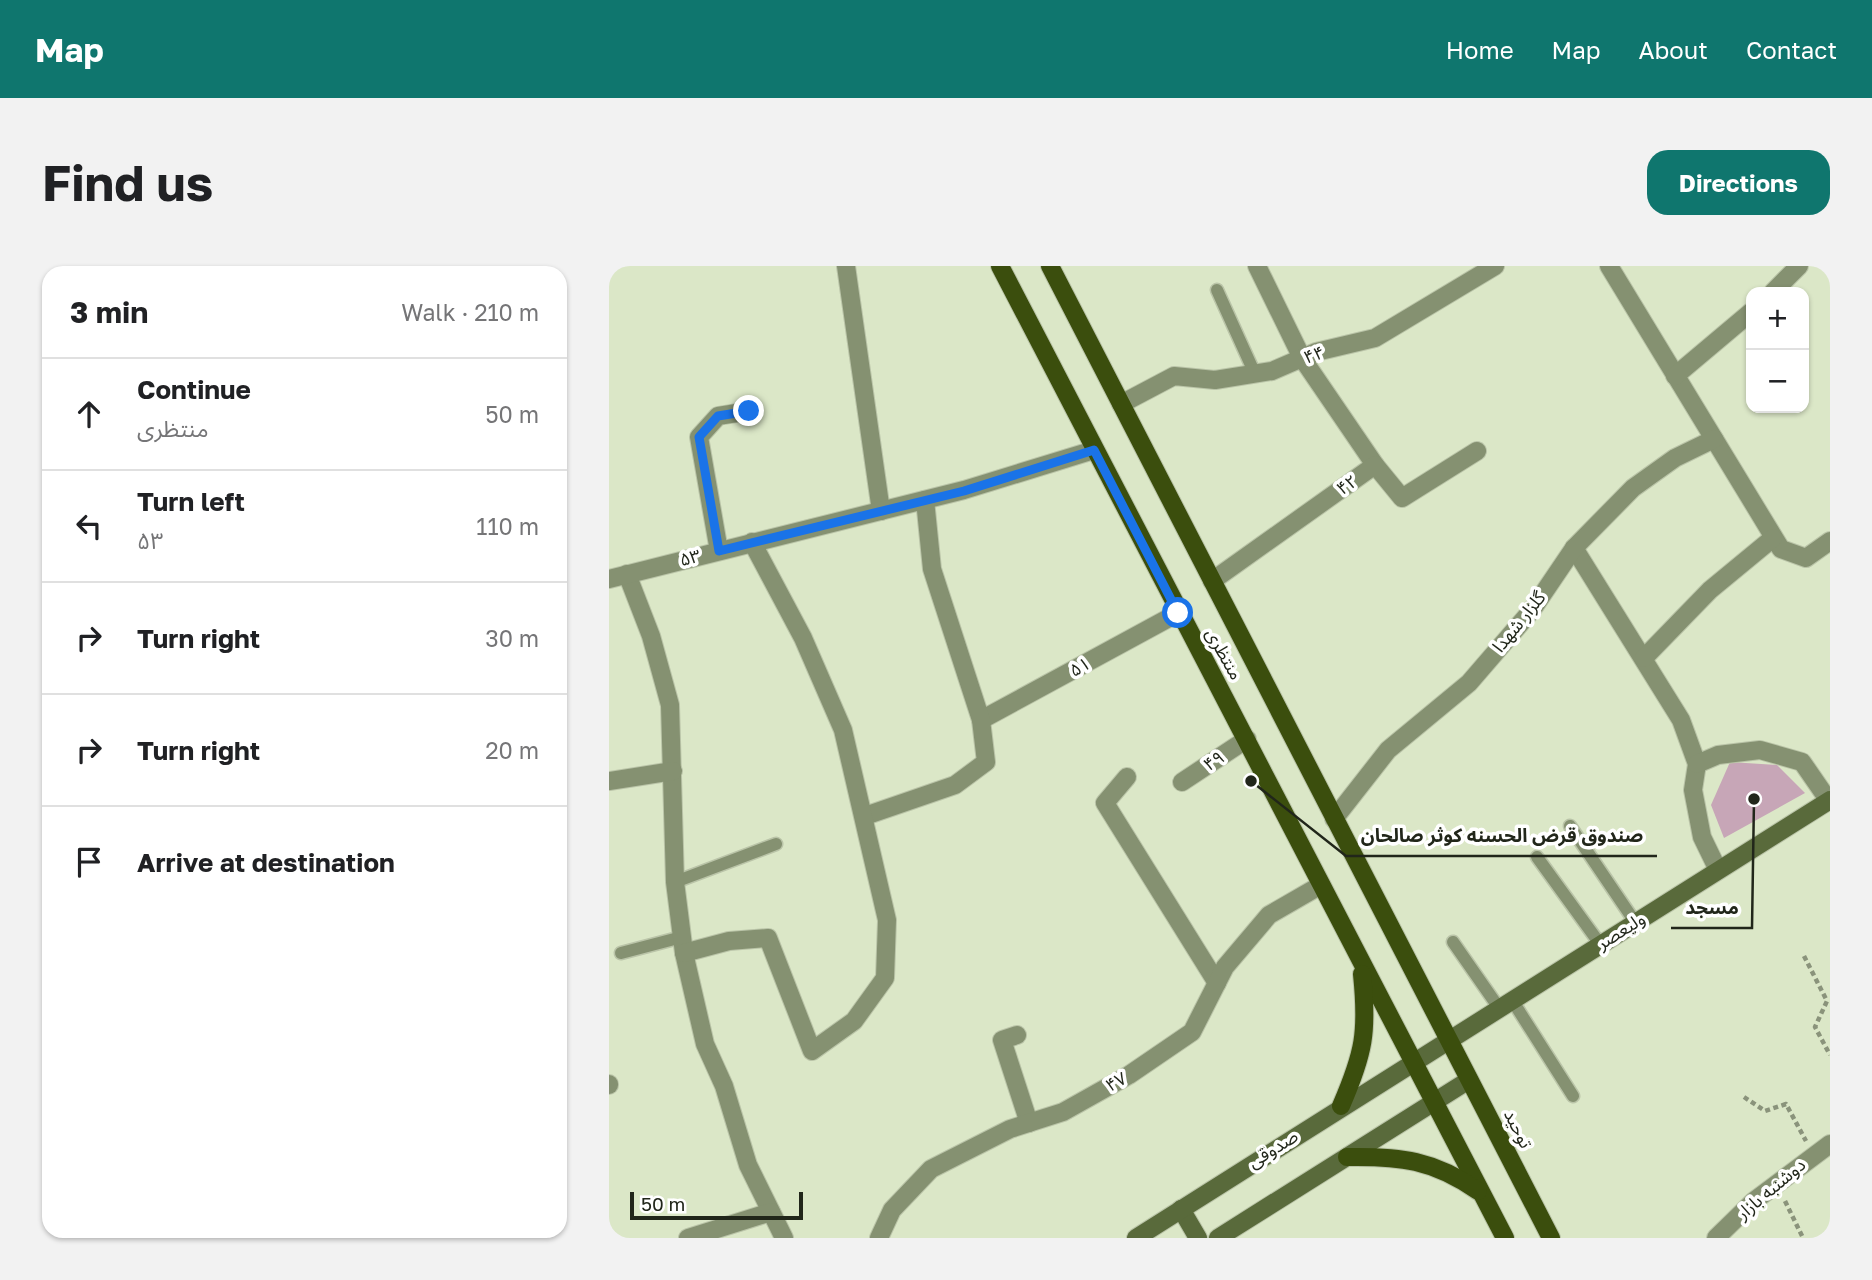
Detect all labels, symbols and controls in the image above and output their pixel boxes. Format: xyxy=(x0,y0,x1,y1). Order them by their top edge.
text: Map xyxy=(35,30,104,69)
text: Home xyxy=(1446,35,1514,64)
text: Map xyxy=(1552,35,1601,64)
text: About xyxy=(1639,35,1708,64)
text: Contact xyxy=(1746,35,1837,64)
button: Directions xyxy=(1647,150,1830,215)
text: Find us xyxy=(42,153,213,212)
map controls xyxy=(1746,287,1809,413)
button: + xyxy=(1746,287,1809,350)
text: 3 min xyxy=(70,294,148,330)
text: Walk · 210 m xyxy=(401,298,539,326)
street label: ۴۴ xyxy=(1300,340,1327,368)
button: − xyxy=(1746,350,1809,413)
text: Continue xyxy=(137,374,251,405)
icon: ahead xyxy=(70,395,108,433)
route end xyxy=(733,395,764,426)
text: 50 m xyxy=(485,400,539,428)
text: منتظری xyxy=(137,414,208,442)
street label: ۴۲ xyxy=(1332,469,1361,499)
text: Turn left xyxy=(137,486,245,517)
icon: left xyxy=(70,507,108,545)
text: 110 m xyxy=(476,512,539,540)
text: ۵۳ xyxy=(137,526,163,554)
street label: ۵۳ xyxy=(677,544,702,570)
street label: گلزار شهدا xyxy=(1487,586,1551,657)
route start xyxy=(1162,597,1193,628)
icon: right xyxy=(70,619,108,657)
text: Turn right xyxy=(137,623,260,654)
text: 30 m xyxy=(485,624,539,652)
street label: منتظری xyxy=(1201,624,1248,684)
street label: ۵۱ xyxy=(1065,652,1094,681)
icon: right xyxy=(70,731,108,769)
text: Turn right xyxy=(137,735,260,766)
text: 20 m xyxy=(485,736,539,764)
street label: ۴۹ xyxy=(1199,745,1228,775)
callout: صندوق قرض الحسنه کوثر صالحان xyxy=(1346,816,1657,856)
text: صندوق قرض الحسنه کوثر صالحان xyxy=(1361,823,1643,847)
icon: arrive xyxy=(70,843,108,881)
text: Arrive at destination xyxy=(137,847,395,878)
callout: مسجد xyxy=(1671,888,1752,928)
text: مسجد xyxy=(1685,895,1739,918)
street label: ولیعصر xyxy=(1591,907,1649,955)
street label: ۴۷ xyxy=(1101,1067,1130,1096)
street label: توحید xyxy=(1499,1105,1538,1152)
street label: صدوقی xyxy=(1243,1124,1302,1173)
street label: دوشنبه بازار xyxy=(1731,1153,1810,1225)
scale bar xyxy=(630,1189,803,1221)
text: 50 m xyxy=(641,1192,685,1215)

